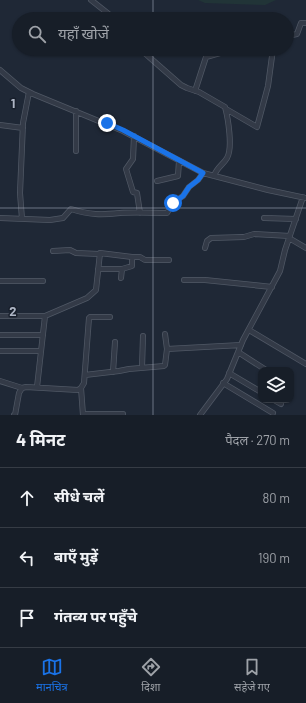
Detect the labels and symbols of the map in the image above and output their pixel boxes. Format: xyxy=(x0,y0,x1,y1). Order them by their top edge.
text: 1 xyxy=(11,95,15,111)
route end xyxy=(98,114,116,132)
route start xyxy=(164,194,182,212)
text: 2 xyxy=(9,303,17,319)

